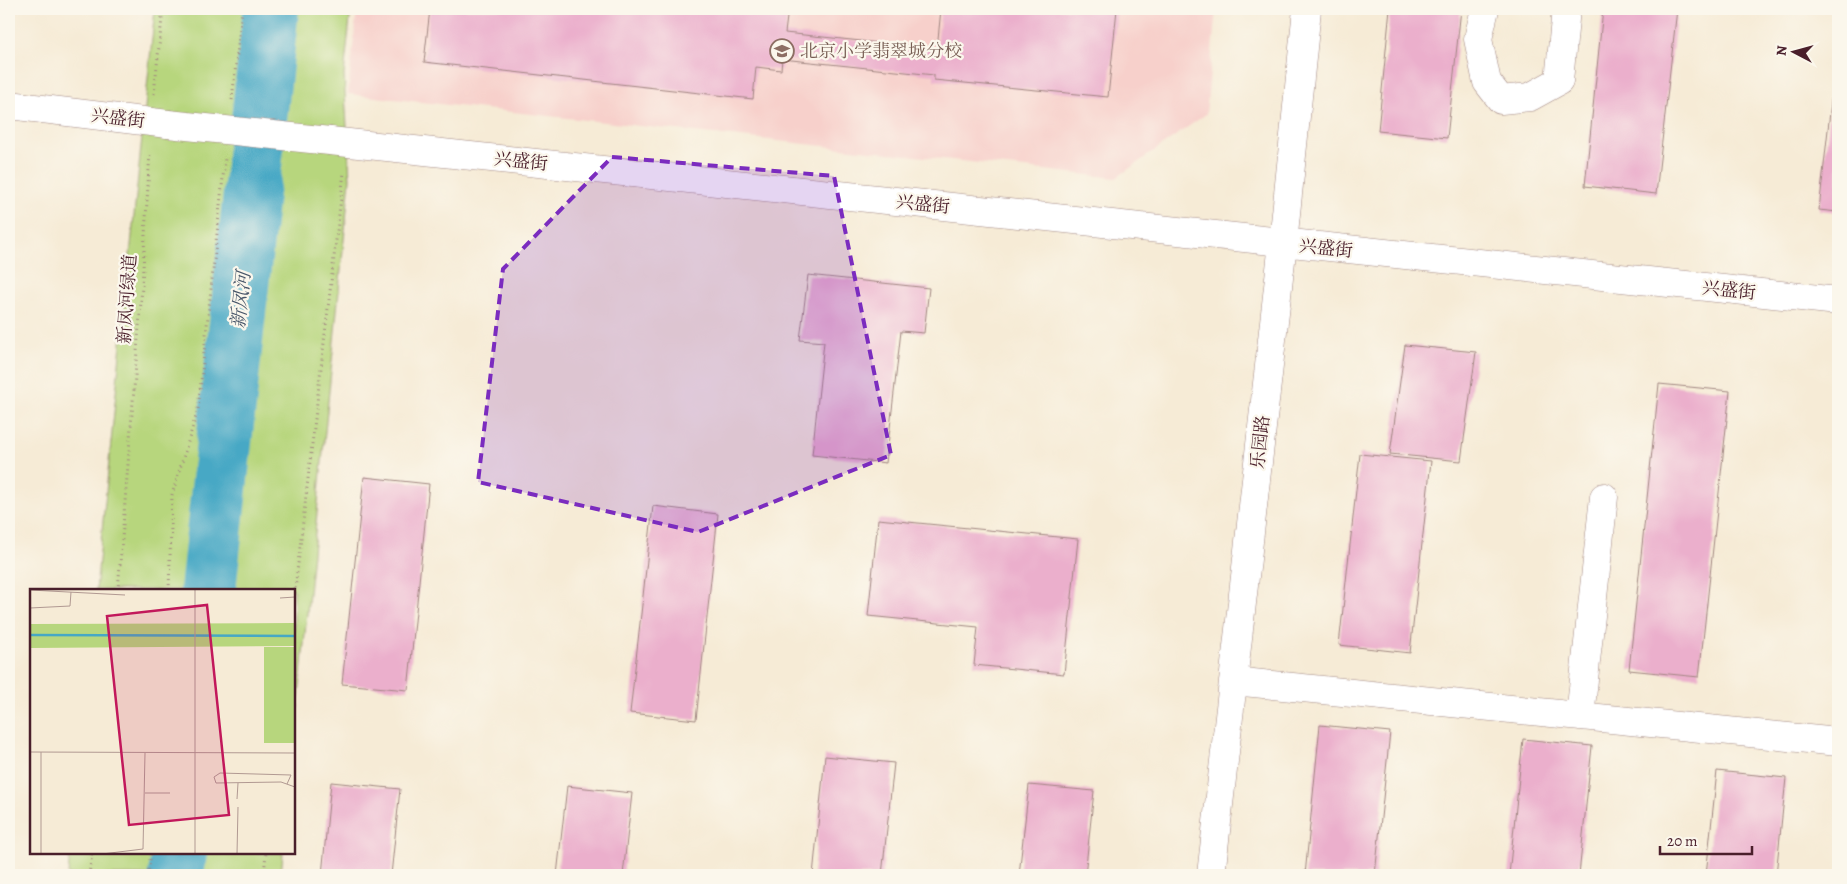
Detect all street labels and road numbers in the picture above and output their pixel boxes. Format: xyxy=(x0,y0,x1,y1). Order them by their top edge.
street label: 兴盛街 xyxy=(90,103,146,133)
street label: 兴盛街 xyxy=(493,146,549,176)
street label: 兴盛街 xyxy=(895,189,951,219)
street label: 兴盛街 xyxy=(1298,233,1354,263)
street label: 新凤河绿道 xyxy=(112,253,142,345)
street label: 兴盛街 xyxy=(1701,275,1757,305)
street label: 乐园路 xyxy=(1245,414,1275,470)

